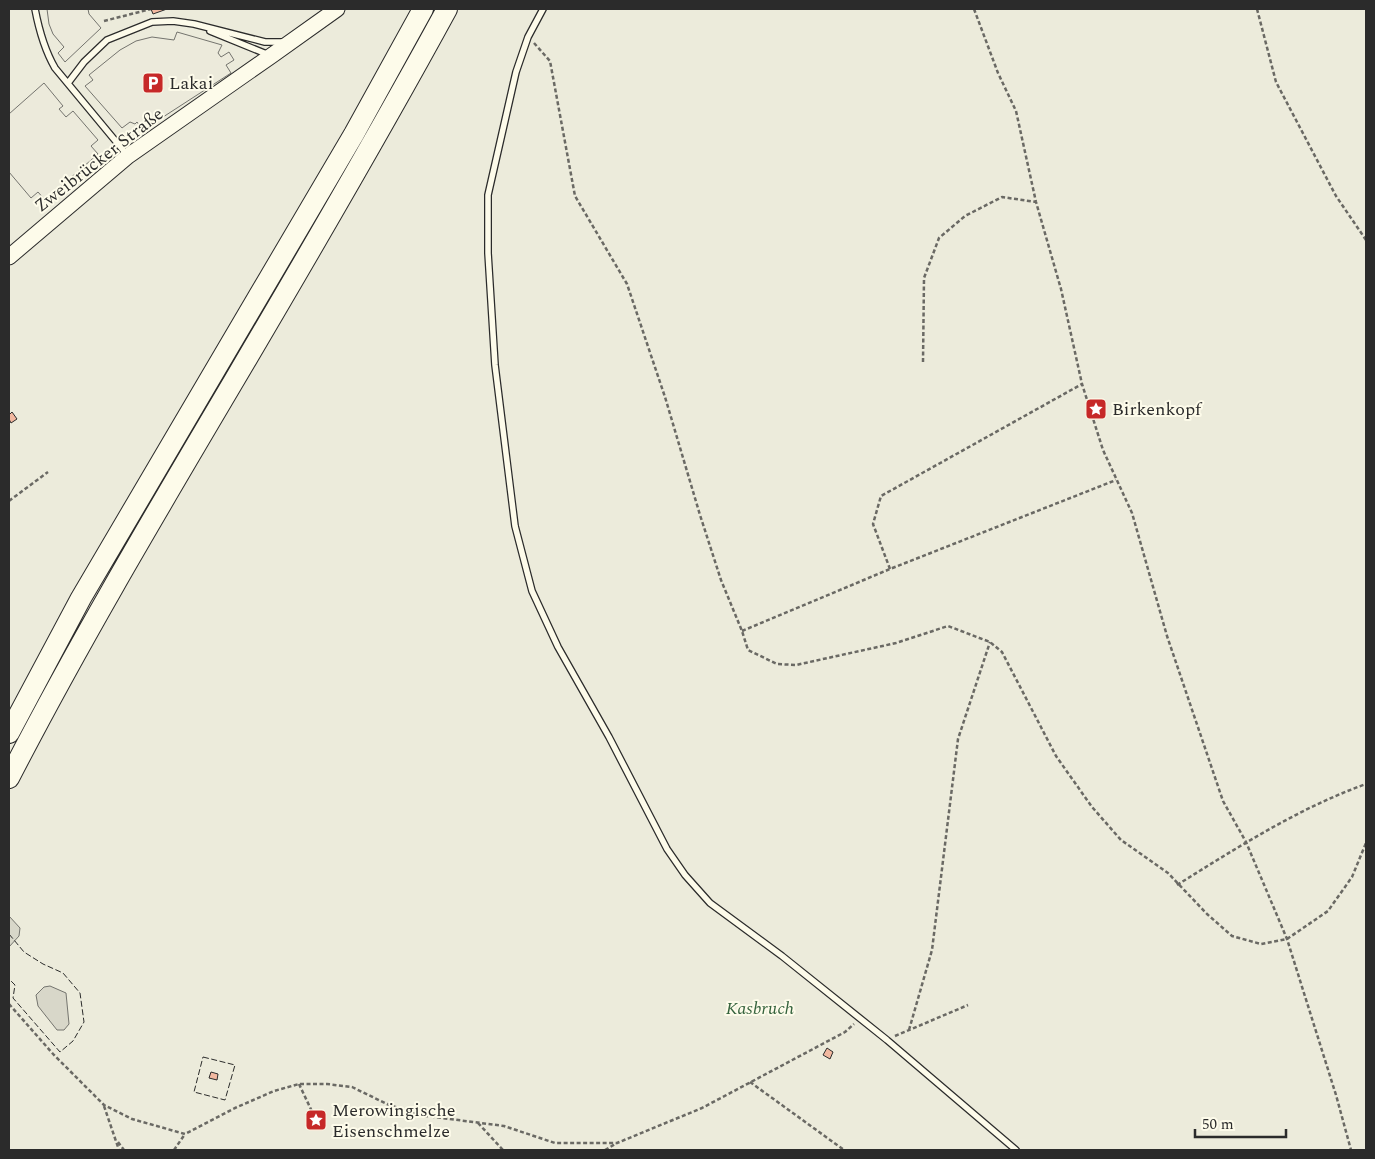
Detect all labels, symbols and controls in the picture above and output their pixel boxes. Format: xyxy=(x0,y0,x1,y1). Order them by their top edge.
place label: Lakai xyxy=(169,70,213,97)
parking icon: Lakai xyxy=(141,71,165,95)
street label: Zweibrücker Straße xyxy=(29,101,169,219)
place label: Birkenkopf xyxy=(1112,396,1203,423)
place icon: Birkenkopf xyxy=(1084,397,1108,421)
park label: Kasbruch xyxy=(726,995,794,1022)
place label: Merowingische Eisenschmelze xyxy=(332,1097,455,1145)
scale bar xyxy=(1195,1106,1286,1138)
place icon: Merowingische Eisenschmelze xyxy=(304,1108,328,1132)
text: 50 m xyxy=(1202,1113,1234,1136)

